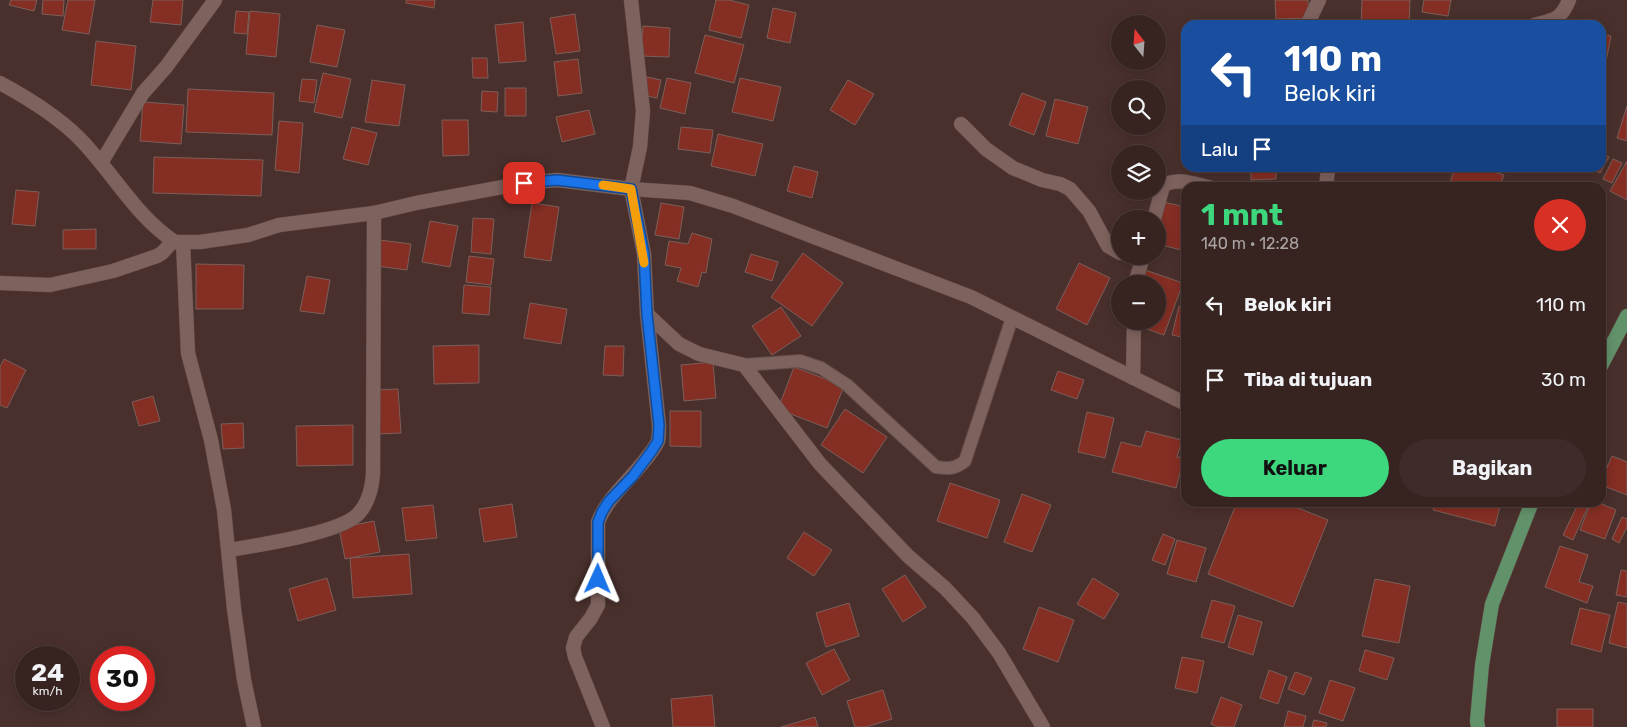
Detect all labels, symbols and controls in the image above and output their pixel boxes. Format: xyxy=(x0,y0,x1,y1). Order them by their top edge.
north arrow xyxy=(1111,15,1166,70)
map controls xyxy=(1111,15,1166,330)
text: 110 m xyxy=(1284,38,1382,80)
icon: left xyxy=(1201,40,1266,105)
button: search xyxy=(1111,80,1166,135)
text: Belok kiri xyxy=(1284,80,1376,107)
icon: arrive xyxy=(1248,135,1276,163)
text: Lalu xyxy=(1201,138,1238,161)
button: layers xyxy=(1111,145,1166,200)
pin xyxy=(503,162,545,204)
icon: arrive xyxy=(510,169,538,197)
text: 1 mnt xyxy=(1201,197,1283,233)
button: close xyxy=(1534,199,1586,251)
button: + xyxy=(1111,210,1166,265)
text: 140 m · 12:28 xyxy=(1201,234,1299,253)
button: − xyxy=(1111,275,1166,330)
icon: left xyxy=(1201,291,1229,319)
text: Belok kiri xyxy=(1244,293,1331,316)
text: 110 m xyxy=(1536,293,1586,316)
icon: arrive xyxy=(1201,366,1229,394)
text: Tiba di tujuan xyxy=(1244,368,1372,391)
text: 30 m xyxy=(1541,368,1586,391)
button: Keluar xyxy=(1201,439,1389,497)
button: Bagikan xyxy=(1399,439,1586,497)
position arrow xyxy=(571,552,623,604)
speed limit sign: 30 xyxy=(90,646,155,711)
text: 24 xyxy=(31,658,64,687)
text: km/h xyxy=(33,684,62,698)

